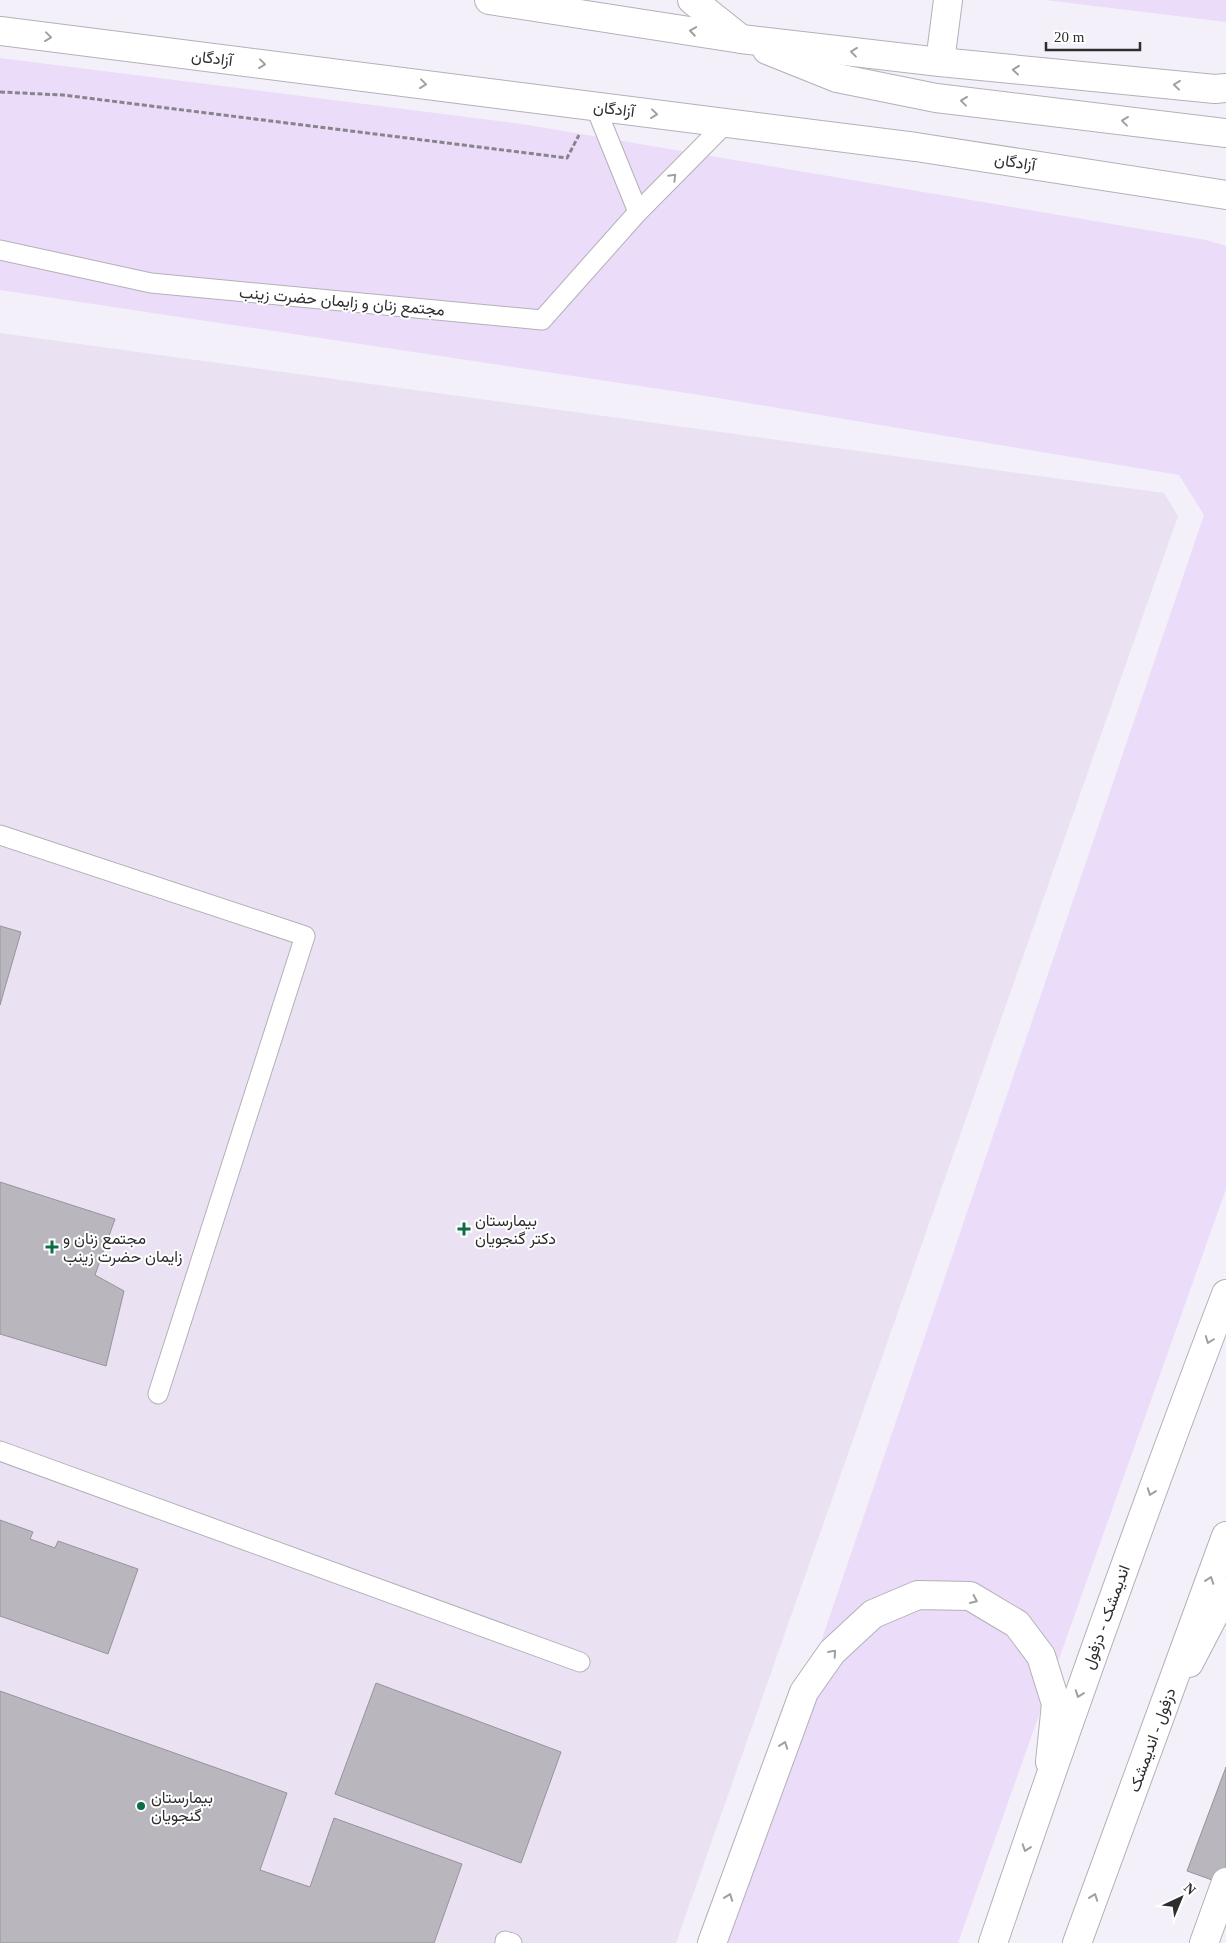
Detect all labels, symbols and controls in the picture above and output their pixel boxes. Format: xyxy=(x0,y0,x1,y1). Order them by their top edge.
scale bar xyxy=(1046,20,1140,52)
one-way arrow xyxy=(689,27,697,37)
text: 20 m xyxy=(1054,29,1085,45)
one-way arrow xyxy=(45,31,53,42)
street label: آزادگان xyxy=(190,47,235,71)
one-way arrow xyxy=(850,47,858,58)
one-way arrow xyxy=(258,58,266,69)
one-way arrow xyxy=(1011,64,1019,75)
one-way arrow xyxy=(419,79,427,89)
one-way arrow xyxy=(1173,80,1181,91)
one-way arrow xyxy=(960,96,968,107)
street label: آزادگان xyxy=(592,98,637,122)
one-way arrow xyxy=(650,108,658,119)
one-way arrow xyxy=(1121,116,1129,127)
street label: آزادگان xyxy=(993,150,1038,176)
one-way arrow xyxy=(667,174,676,183)
street label: مجتمع زنان و زایمان حضرت زینب xyxy=(238,284,446,321)
place label: بیمارستان دکتر گنجویان xyxy=(475,1212,556,1249)
marker: بیمارستان دکتر گنجویان xyxy=(457,1222,471,1236)
place label: مجتمع زنان و زایمان حضرت زینب xyxy=(63,1230,182,1267)
marker: مجتمع زنان و زایمان حضرت زینب xyxy=(45,1240,59,1254)
one-way arrow xyxy=(1204,1335,1214,1343)
one-way arrow xyxy=(1147,1487,1157,1495)
street label: اندیمشک - دزفول xyxy=(1079,1563,1135,1672)
one-way arrow xyxy=(1204,1577,1214,1585)
one-way arrow xyxy=(969,1594,978,1604)
one-way arrow xyxy=(827,1650,835,1659)
street label: دزفول - اندیمشک xyxy=(1125,1686,1181,1795)
one-way arrow xyxy=(1075,1689,1085,1698)
one-way arrow xyxy=(778,1741,788,1749)
place label: بیمارستان گنجویان xyxy=(151,1789,213,1826)
marker: بیمارستان گنجویان xyxy=(135,1800,147,1812)
one-way arrow xyxy=(1021,1843,1031,1851)
north arrow xyxy=(1156,1873,1206,1923)
text: N xyxy=(1181,1880,1199,1898)
one-way arrow xyxy=(723,1893,733,1902)
one-way arrow xyxy=(1088,1893,1098,1902)

